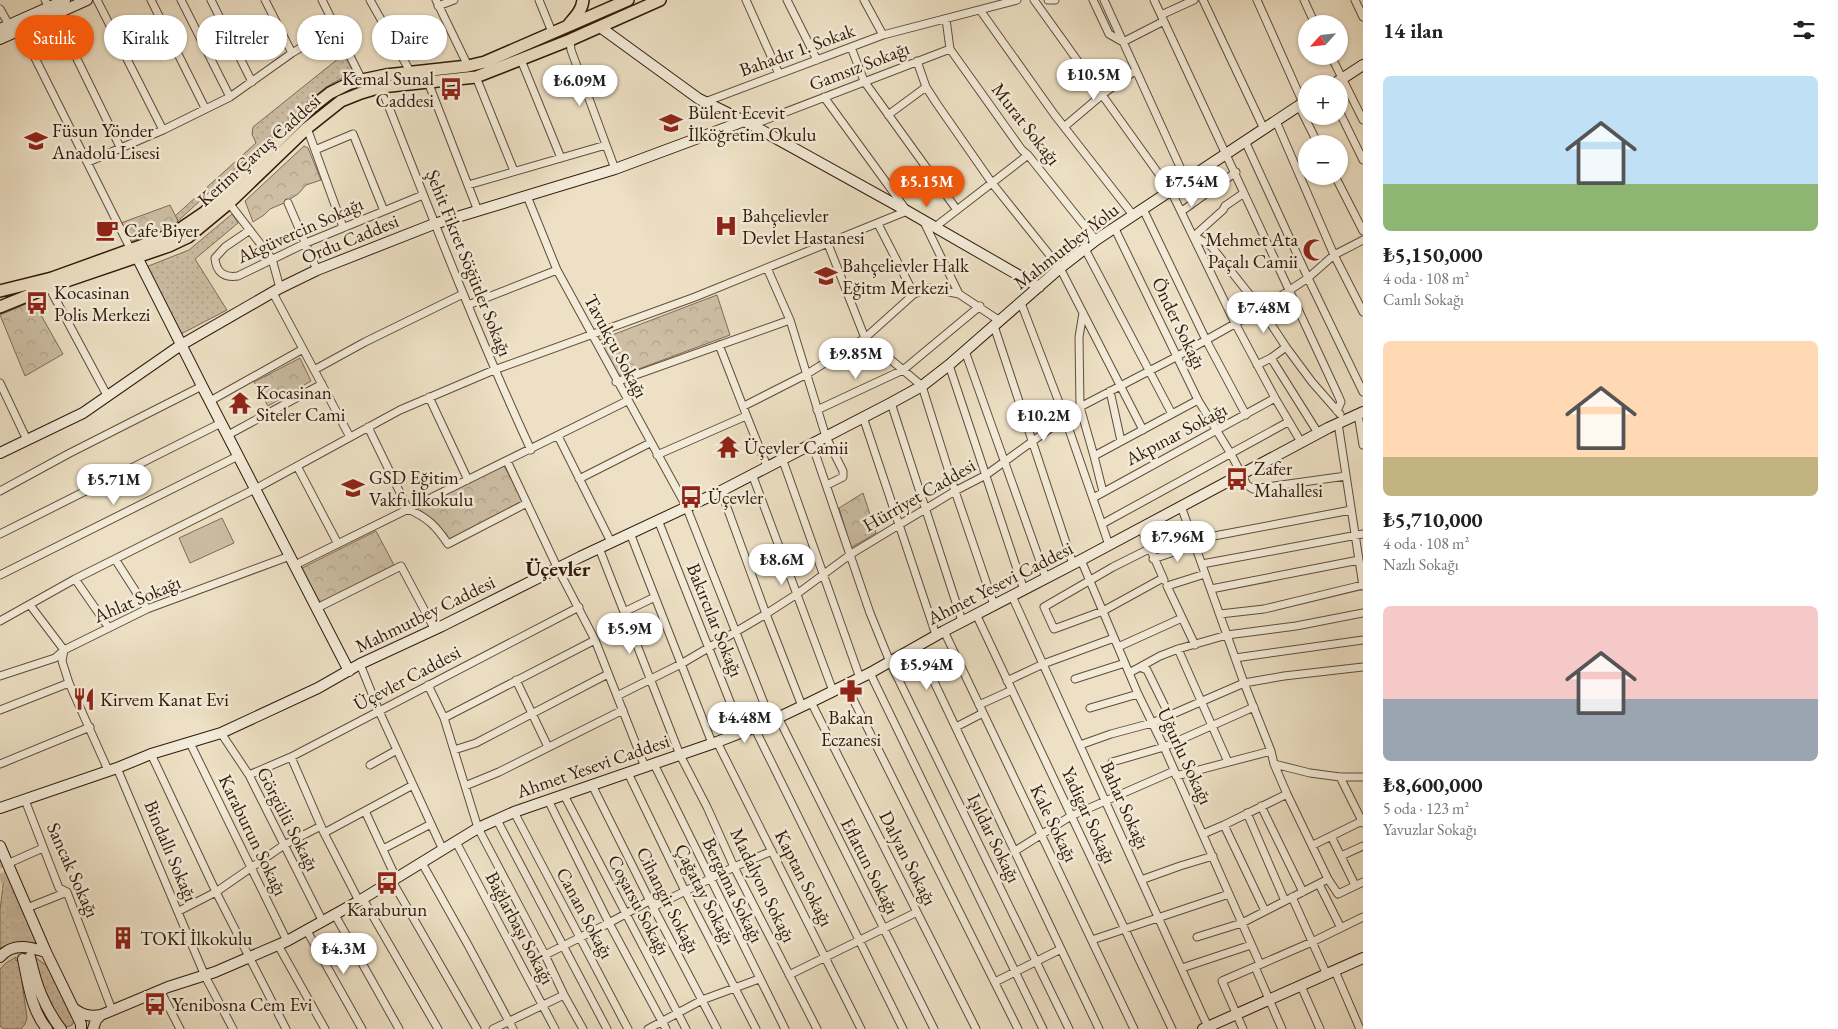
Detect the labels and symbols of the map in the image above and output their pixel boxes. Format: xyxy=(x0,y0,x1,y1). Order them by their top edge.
north arrow xyxy=(1298,15,1348,65)
street label: Bahadır 1. Sokak xyxy=(736,17,859,82)
street label: Gamsız Sokağı xyxy=(805,35,913,97)
pin: ₺10.5M xyxy=(1053,58,1135,101)
pin: ₺6.09M xyxy=(539,64,621,107)
place label: Kemal Sunal Caddesi xyxy=(342,66,434,113)
bus stop icon: Kemal Sunal Caddesi xyxy=(438,76,464,102)
street label: Murat Sokağı xyxy=(986,78,1066,171)
street label: Kerim Çavuş Caddesi xyxy=(192,88,326,212)
place label: Bülent Ecevit İlköğretim Okulu xyxy=(688,100,817,147)
school or university icon: Bülent Ecevit İlköğretim Okulu xyxy=(658,110,684,136)
place label: Füsun Yönder Anadolu Lisesi xyxy=(51,118,160,165)
school or university icon: Füsun Yönder Anadolu Lisesi xyxy=(23,128,49,154)
street label: Şehit Fikret Söğütler Sokağı xyxy=(420,166,518,360)
pin: ₺5.15M xyxy=(886,166,968,208)
pin: ₺7.54M xyxy=(1151,166,1233,208)
street label: Akgüvercin Sokağı xyxy=(232,191,367,269)
street label: Mahmutbey Yolu xyxy=(1008,197,1124,295)
place label: Bahçelievler Devlet Hastanesi xyxy=(742,203,865,250)
street label: Ordu Caddesi xyxy=(298,208,403,270)
hospital icon: Bahçelievler Devlet Hastanesi xyxy=(713,213,739,239)
cafe icon: Cafe Biyer xyxy=(94,217,120,243)
place label: Cafe Biyer xyxy=(124,218,200,243)
place label: Mehmet Ata Paçalı Camii xyxy=(1205,227,1298,274)
mosque icon: Mehmet Ata Paçalı Camii xyxy=(1301,237,1327,263)
place label: Bahçelievler Halk Eğitm Merkezi xyxy=(842,253,970,300)
school or university icon: Bahçelievler Halk Eğitm Merkezi xyxy=(813,263,839,289)
street label: Önder Sokağı xyxy=(1146,273,1212,373)
place label: Kocasinan Polis Merkezi xyxy=(54,280,151,327)
bus stop icon: Kocasinan Polis Merkezi xyxy=(24,290,50,316)
street label: Tavukçu Sokağı xyxy=(578,290,654,403)
pin: ₺7.48M xyxy=(1223,292,1305,334)
pin: ₺9.85M xyxy=(815,338,897,380)
place label: Kocasinan Siteler Cami xyxy=(256,380,346,427)
temple icon: Kocasinan Siteler Cami xyxy=(227,390,253,416)
street label: Akpınar Sokağı xyxy=(1120,397,1231,472)
pin: ₺10.2M xyxy=(1003,400,1085,442)
temple icon: Üçevler Camii xyxy=(715,434,741,460)
place label: Üçevler Camii xyxy=(744,435,849,460)
street label: Hürriyet Caddesi xyxy=(858,452,980,537)
place label: Zafer Mahallesi xyxy=(1254,456,1323,503)
pin: ₺5.71M xyxy=(73,464,155,506)
place label: GSD Eğitim Vakfı İlkokulu xyxy=(369,465,473,512)
bus stop icon: Zafer Mahallesi xyxy=(1224,466,1250,492)
school or university icon: GSD Eğitim Vakfı İlkokulu xyxy=(340,475,366,501)
bus stop icon: Üçevler xyxy=(678,484,704,510)
place label: Üçevler xyxy=(708,485,764,510)
pin: ₺7.96M xyxy=(1137,520,1219,563)
street label: Ahmet Yesevi Caddesi xyxy=(922,535,1077,631)
pin: ₺8.6M xyxy=(747,544,817,586)
district label: Üçevler xyxy=(525,555,591,582)
street label: Bakırcılar Sokağı xyxy=(681,559,749,681)
street label: Ahlat Sokağı xyxy=(89,569,185,629)
street label: Mahmutbey Caddesi xyxy=(351,569,499,659)
pin: ₺5.9M xyxy=(595,612,665,655)
street label: Üçevler Caddesi xyxy=(349,639,465,717)
pin: ₺5.94M xyxy=(886,648,968,691)
pharmacy icon: Bakan Eczanesi xyxy=(838,678,864,704)
restaurant icon: Kirvem Kanat Evi xyxy=(71,686,97,712)
place label: Kirvem Kanat Evi xyxy=(100,687,229,712)
pin: ₺4.48M xyxy=(704,702,786,744)
street label: Uğurlu Sokağı xyxy=(1152,703,1219,809)
place label: Bakan Eczanesi xyxy=(821,705,882,752)
street label: Ahmet Yesevi Caddesi xyxy=(512,728,673,804)
street label: Bahar Sokağı xyxy=(1095,757,1156,853)
street label: Yadigar Sokağı xyxy=(1056,762,1123,868)
street label: Görgülü Sokağı xyxy=(251,763,325,876)
street label: Karaburun Sokağı xyxy=(213,770,293,900)
street label: Kale Sokağı xyxy=(1024,780,1084,866)
street label: Işıldar Sokağı xyxy=(962,789,1027,887)
street label: Bindallı Sokağı xyxy=(138,796,204,906)
street label: Dalyan Sokağı xyxy=(873,806,943,910)
street label: Eflatun Sokağı xyxy=(835,814,905,919)
street label: Sancak Sokağı xyxy=(41,819,105,922)
street label: Madalyon Sokağı xyxy=(724,824,802,947)
street label: Kaptan Sokağı xyxy=(769,825,839,931)
street label: Bergama Sokağı xyxy=(697,833,769,947)
street label: Çağatay Sokağı xyxy=(669,839,741,949)
street label: Cihangir Sokağı xyxy=(631,843,706,958)
street label: Coşarsu Sokağı xyxy=(602,850,676,960)
street label: Canan Sokağı xyxy=(551,863,620,963)
street label: Bağlarbaşı Sokağı xyxy=(480,867,560,989)
bus stop icon: Karaburun xyxy=(374,870,400,896)
place label: Karaburun xyxy=(347,897,427,922)
building icon: TOKİ İlkokulu xyxy=(110,925,136,951)
place label: TOKİ İlkokulu xyxy=(140,926,253,951)
pin: ₺4.3M xyxy=(309,932,379,975)
bus stop icon: Yenibosna Cem Evi xyxy=(142,991,168,1017)
place label: Yenibosna Cem Evi xyxy=(172,992,313,1017)

